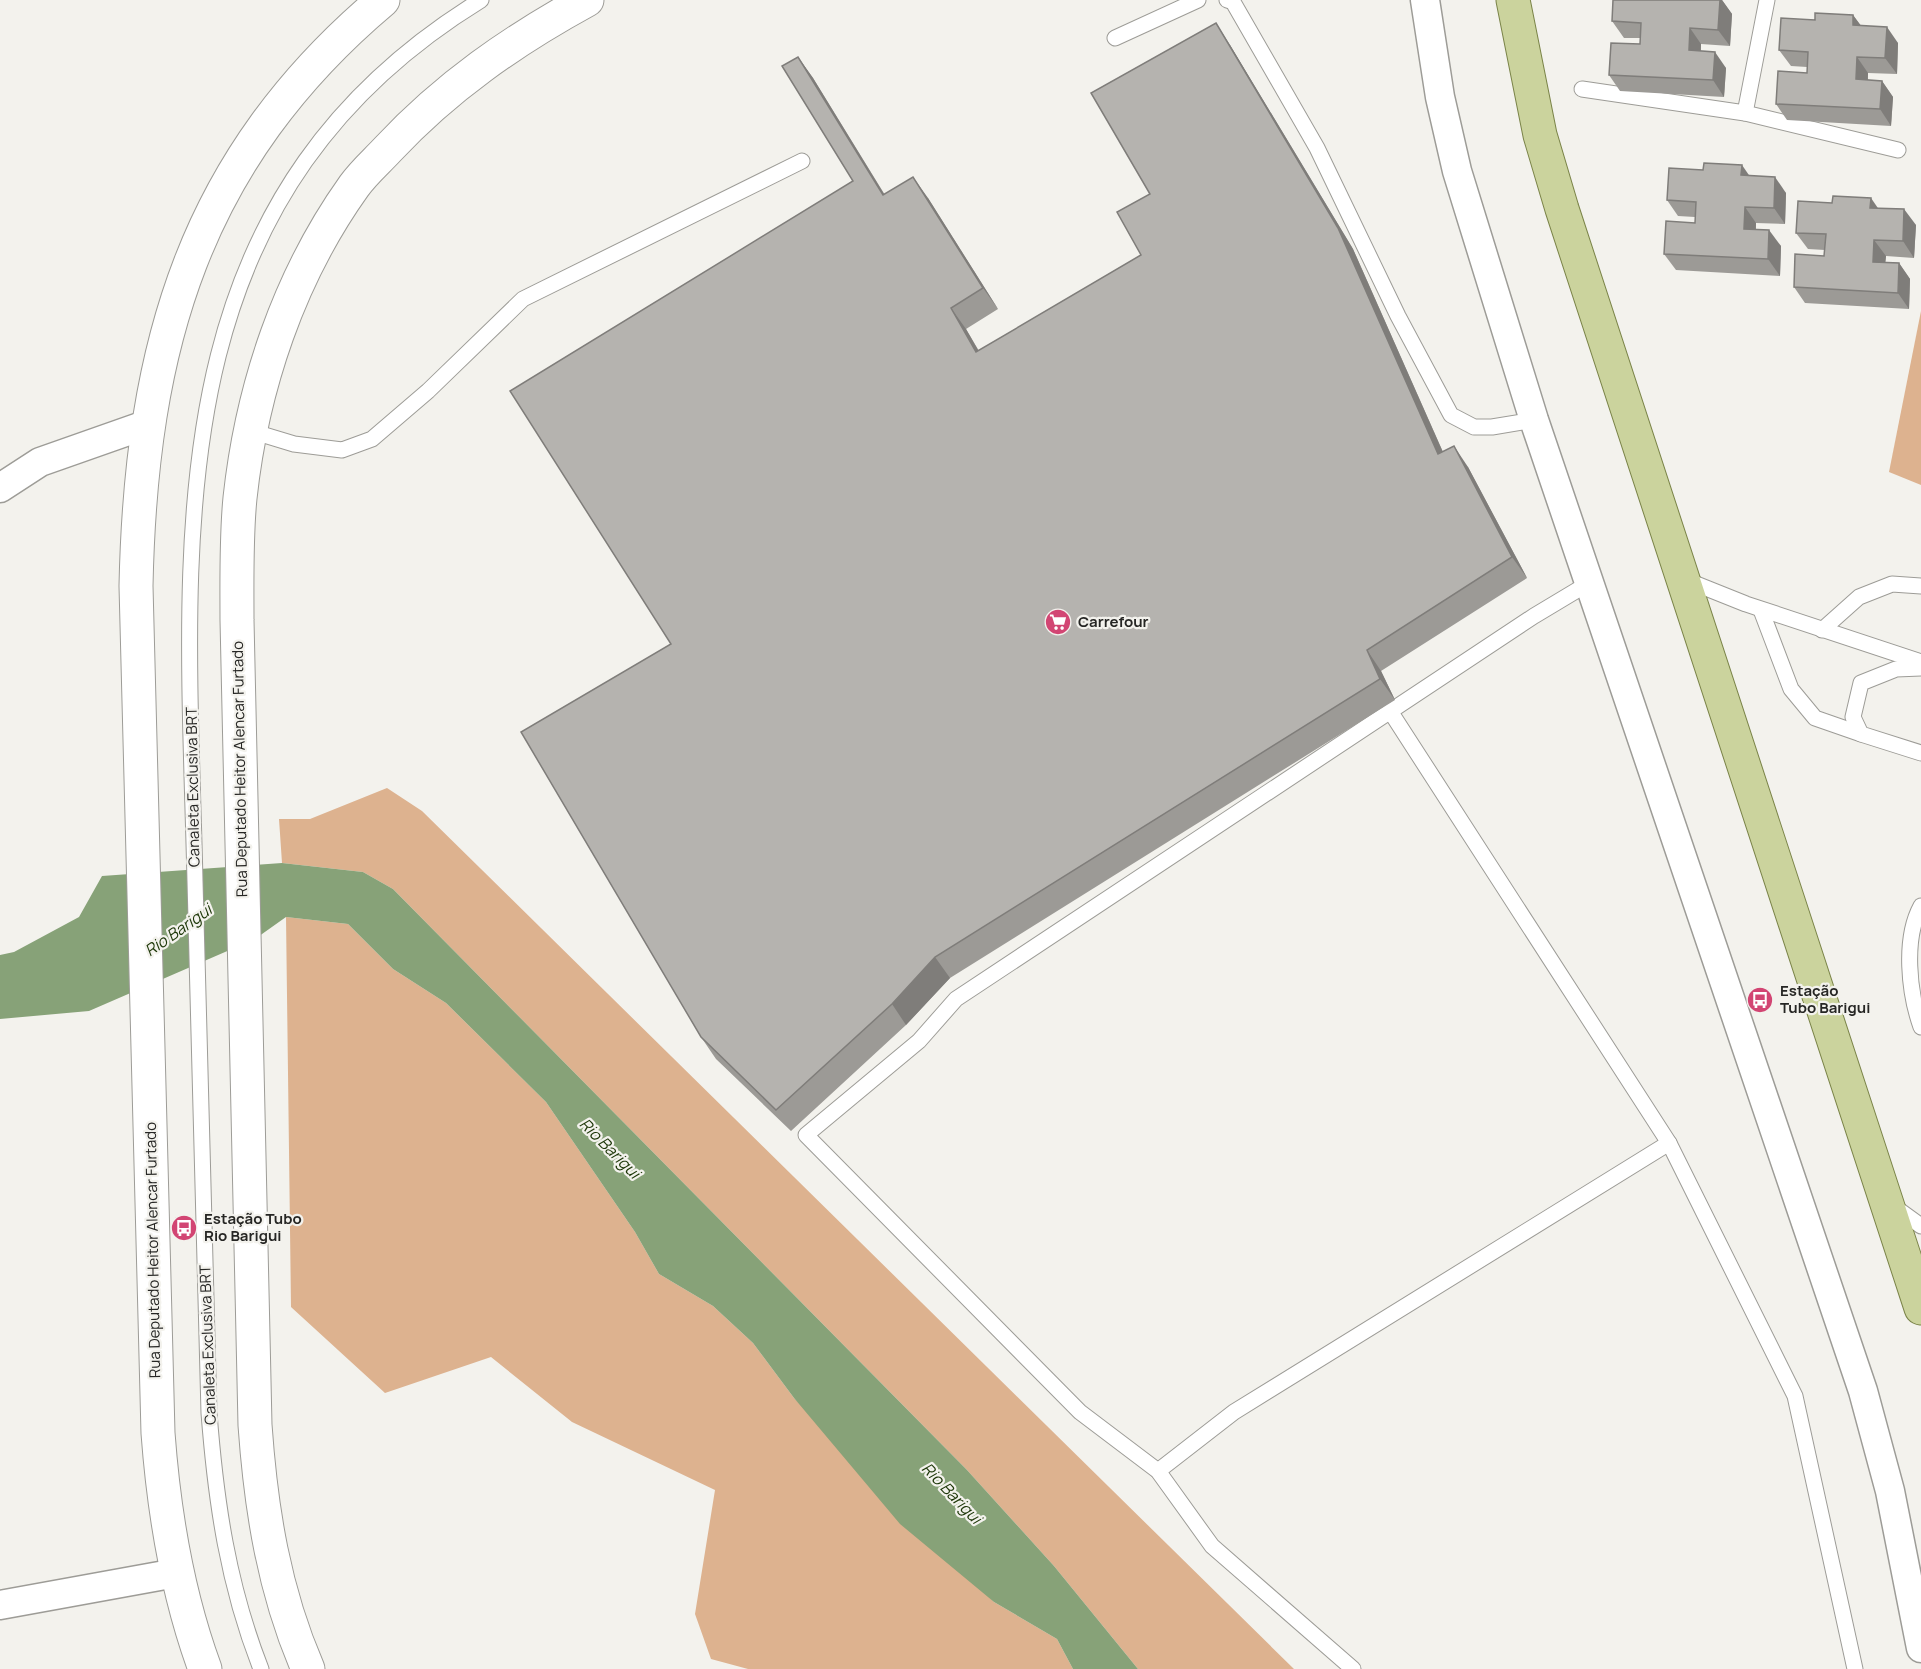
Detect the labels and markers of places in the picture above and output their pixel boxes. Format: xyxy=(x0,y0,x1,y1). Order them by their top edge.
supermarket icon: Carrefour xyxy=(1043,607,1073,637)
place label: Carrefour xyxy=(1078,611,1149,632)
place label: Estação Tubo Barigui xyxy=(1780,980,1870,1018)
bus stop icon: Estação Tubo Barigui xyxy=(1745,985,1775,1015)
place label: Estação Tubo Rio Barigui xyxy=(204,1208,302,1246)
bus stop icon: Estação Tubo Rio Barigui xyxy=(169,1213,199,1243)

